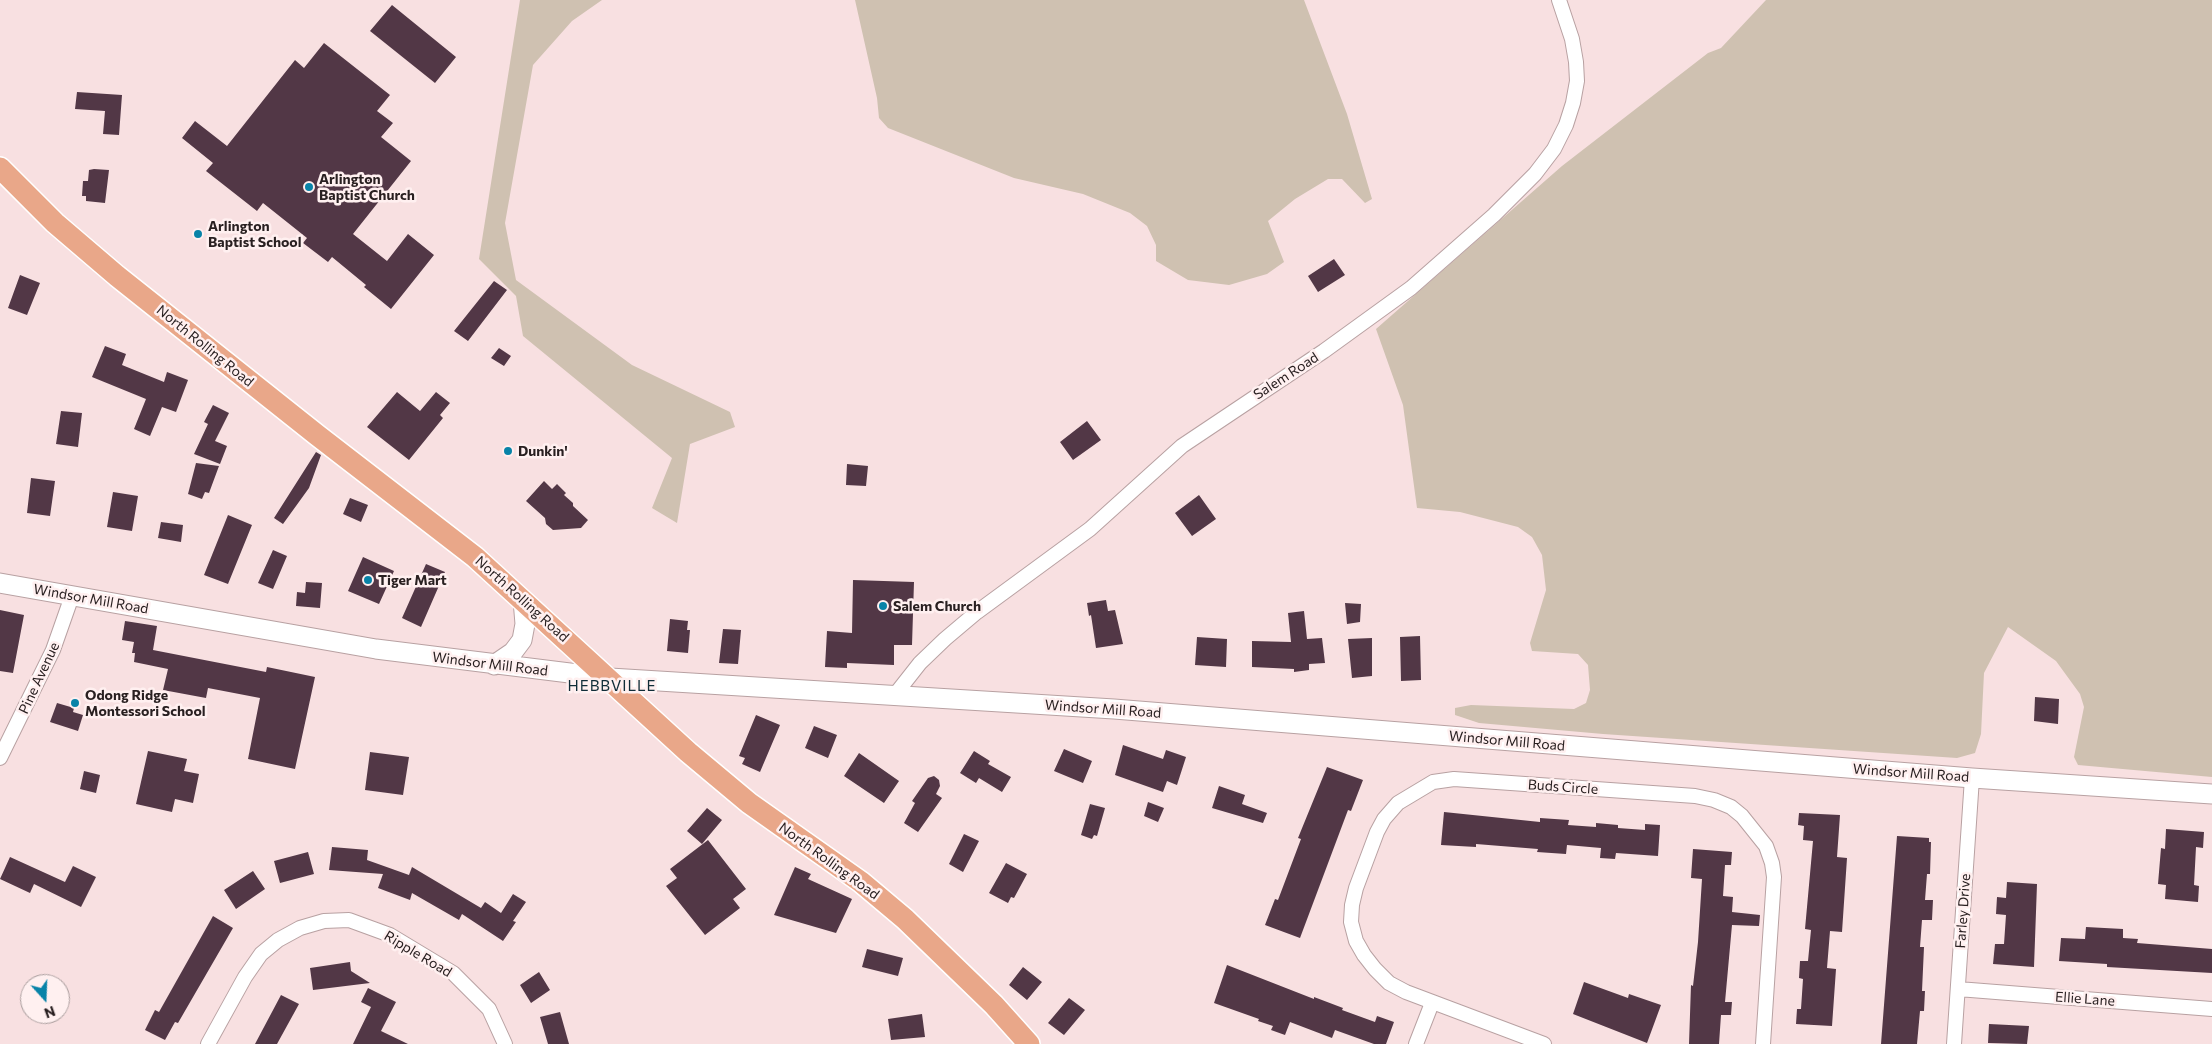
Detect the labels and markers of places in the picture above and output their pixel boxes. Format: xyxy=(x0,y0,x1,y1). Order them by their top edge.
place label: Arlington Baptist Church xyxy=(319,171,415,203)
marker: Arlington Baptist Church xyxy=(303,181,315,193)
place label: Arlington Baptist School xyxy=(208,218,302,250)
marker: Arlington Baptist School xyxy=(192,228,204,240)
place label: Dunkin' xyxy=(518,443,568,459)
marker: Dunkin' xyxy=(502,445,514,457)
place label: Tiger Mart xyxy=(378,572,447,588)
marker: Tiger Mart xyxy=(362,574,374,586)
place label: Salem Church xyxy=(893,598,981,614)
marker: Salem Church xyxy=(877,600,889,612)
place label: Odong Ridge Montessori School xyxy=(85,687,206,720)
marker: Odong Ridge Montessori School xyxy=(69,697,81,709)

